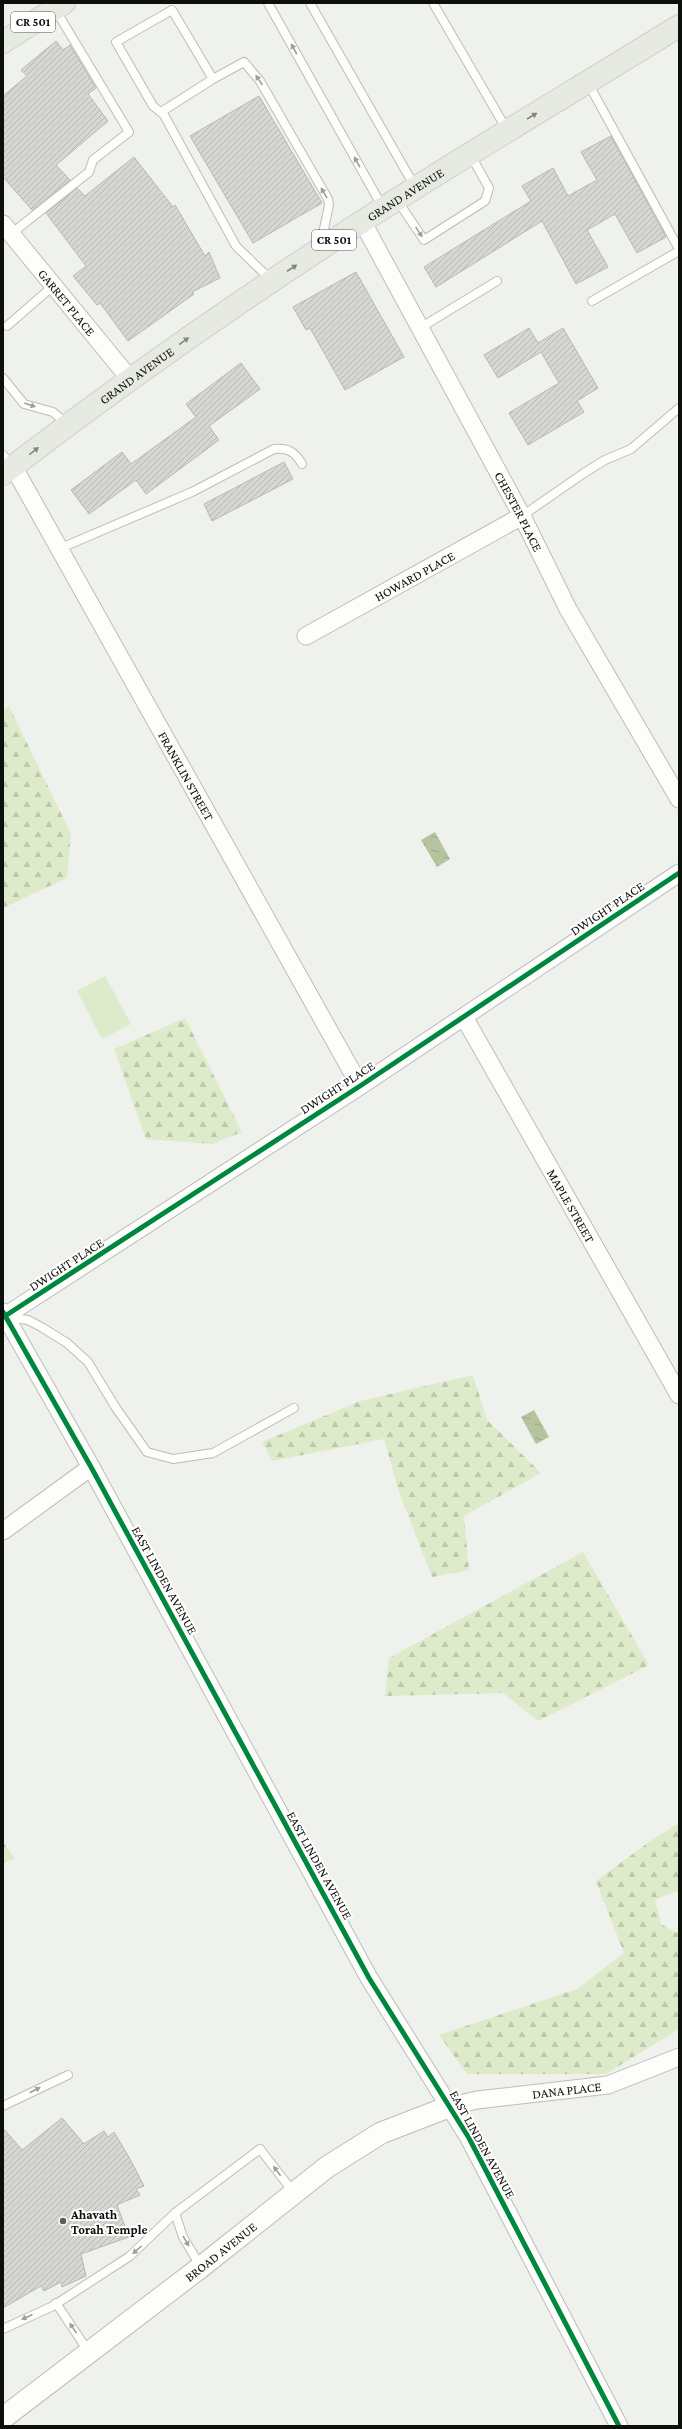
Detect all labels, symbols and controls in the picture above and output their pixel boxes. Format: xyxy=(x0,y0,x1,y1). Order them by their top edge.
road number: CR 501 xyxy=(11,12,55,32)
one-way arrow xyxy=(290,43,297,55)
one-way arrow xyxy=(255,75,263,85)
one-way arrow xyxy=(526,113,538,120)
one-way arrow xyxy=(354,156,361,168)
street label: GRAND AVENUE xyxy=(364,165,447,225)
one-way arrow xyxy=(320,187,327,199)
one-way arrow xyxy=(415,227,423,237)
road number: CR 501 xyxy=(312,230,356,250)
one-way arrow xyxy=(286,264,298,271)
street label: GARRET PLACE xyxy=(35,266,98,339)
one-way arrow xyxy=(179,337,189,345)
street label: GRAND AVENUE xyxy=(97,344,177,407)
one-way arrow xyxy=(24,402,36,408)
one-way arrow xyxy=(29,447,40,455)
street label: CHESTER PLACE xyxy=(491,469,545,554)
street label: HOWARD PLACE xyxy=(372,548,457,604)
street label: FRANKLIN STREET xyxy=(155,729,217,823)
street label: DWIGHT PLACE xyxy=(568,878,647,939)
street label: DWIGHT PLACE xyxy=(297,1058,377,1117)
street label: MAPLE STREET xyxy=(544,1166,598,1245)
street label: DWIGHT PLACE xyxy=(26,1235,106,1294)
street label: EAST LINDEN AVENUE xyxy=(129,1524,201,1637)
street label: EAST LINDEN AVENUE xyxy=(284,1809,356,1922)
street label: DANA PLACE xyxy=(531,2079,602,2102)
one-way arrow xyxy=(30,2087,41,2093)
street label: EAST LINDEN AVENUE xyxy=(447,2088,519,2201)
one-way arrow xyxy=(273,2166,281,2177)
place label: Ahavath Torah Temple xyxy=(70,2207,148,2237)
marker: Ahavath Torah Temple xyxy=(58,2216,68,2226)
street label: BROAD AVENUE xyxy=(182,2219,260,2285)
one-way arrow xyxy=(182,2235,189,2247)
one-way arrow xyxy=(133,2245,142,2254)
one-way arrow xyxy=(21,2314,32,2320)
one-way arrow xyxy=(69,2322,76,2333)

